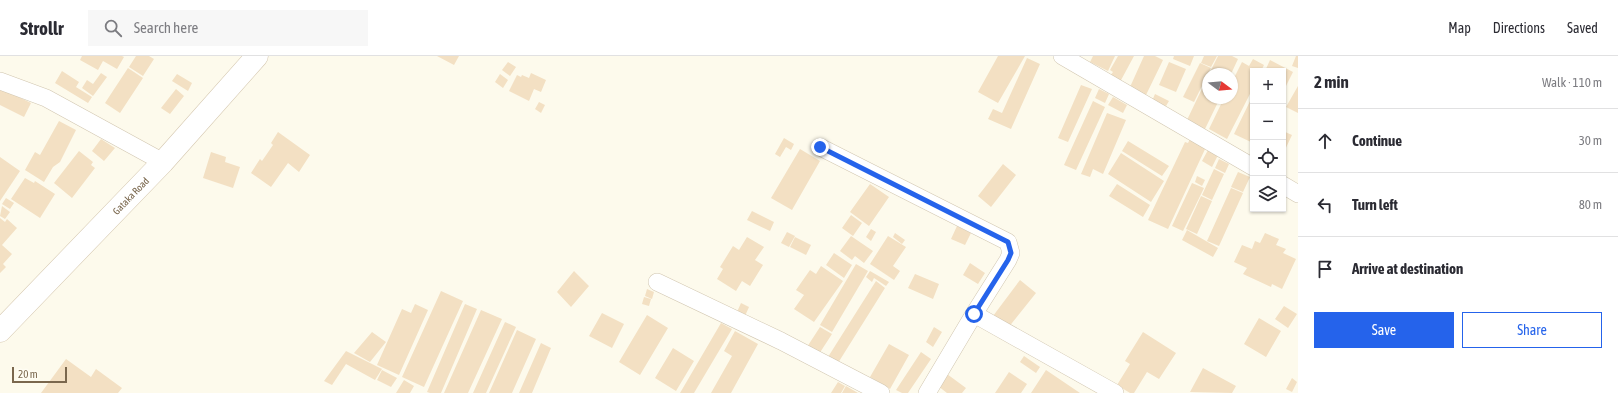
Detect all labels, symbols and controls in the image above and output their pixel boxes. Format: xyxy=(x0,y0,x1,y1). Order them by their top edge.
search box xyxy=(88,10,368,46)
text: Strollr xyxy=(20,17,64,39)
icon: search xyxy=(102,17,124,39)
text: Search here xyxy=(134,19,198,36)
text: Map xyxy=(1448,20,1471,36)
text: Directions xyxy=(1493,20,1545,36)
text: Saved xyxy=(1567,20,1598,36)
north arrow xyxy=(1202,68,1238,104)
map controls xyxy=(1250,68,1286,212)
button: + xyxy=(1250,68,1286,104)
text: 2 min xyxy=(1314,72,1349,92)
text: Walk · 110 m xyxy=(1542,75,1602,90)
button: − xyxy=(1250,104,1286,140)
icon: ahead xyxy=(1314,130,1336,152)
text: Continue xyxy=(1352,132,1402,149)
text: 30 m xyxy=(1579,133,1602,148)
route end xyxy=(811,138,829,156)
button: locate xyxy=(1250,140,1286,176)
street label: Gataka Road xyxy=(111,175,151,217)
button: layers xyxy=(1250,176,1286,212)
icon: left xyxy=(1314,194,1336,216)
text: Turn left xyxy=(1352,196,1398,213)
text: 80 m xyxy=(1579,197,1602,212)
icon: arrive xyxy=(1314,258,1336,280)
text: Arrive at destination xyxy=(1352,260,1463,277)
route start xyxy=(965,305,983,323)
button: Save xyxy=(1314,312,1454,348)
button: Share xyxy=(1462,312,1602,348)
scale bar xyxy=(12,365,67,384)
text: 20 m xyxy=(18,368,38,380)

